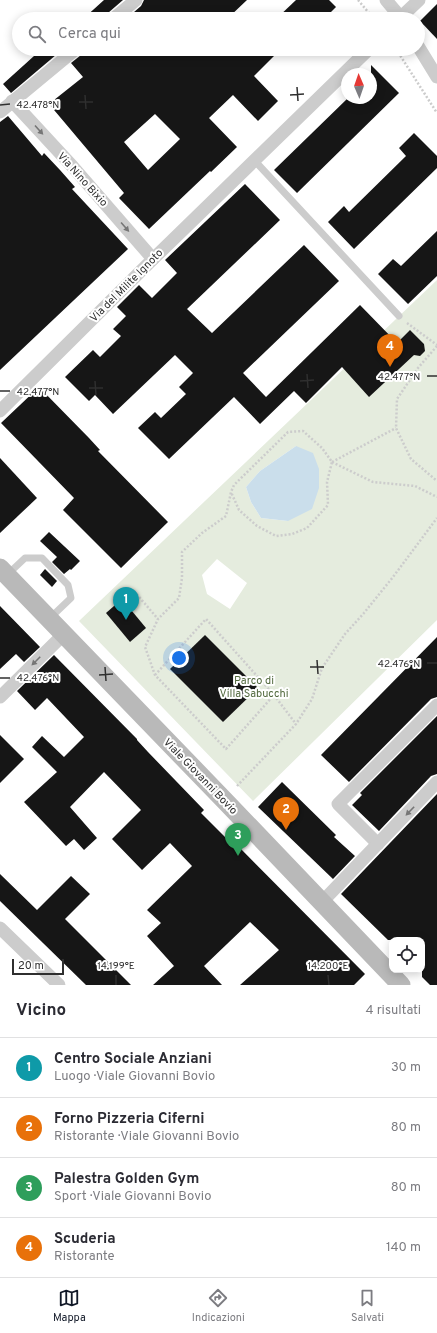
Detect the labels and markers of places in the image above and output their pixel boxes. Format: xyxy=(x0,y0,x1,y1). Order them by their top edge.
pin: 4 xyxy=(377,334,403,367)
pin: 1 xyxy=(113,587,139,620)
pin: 2 xyxy=(273,797,299,830)
pin: 3 xyxy=(225,823,251,856)

